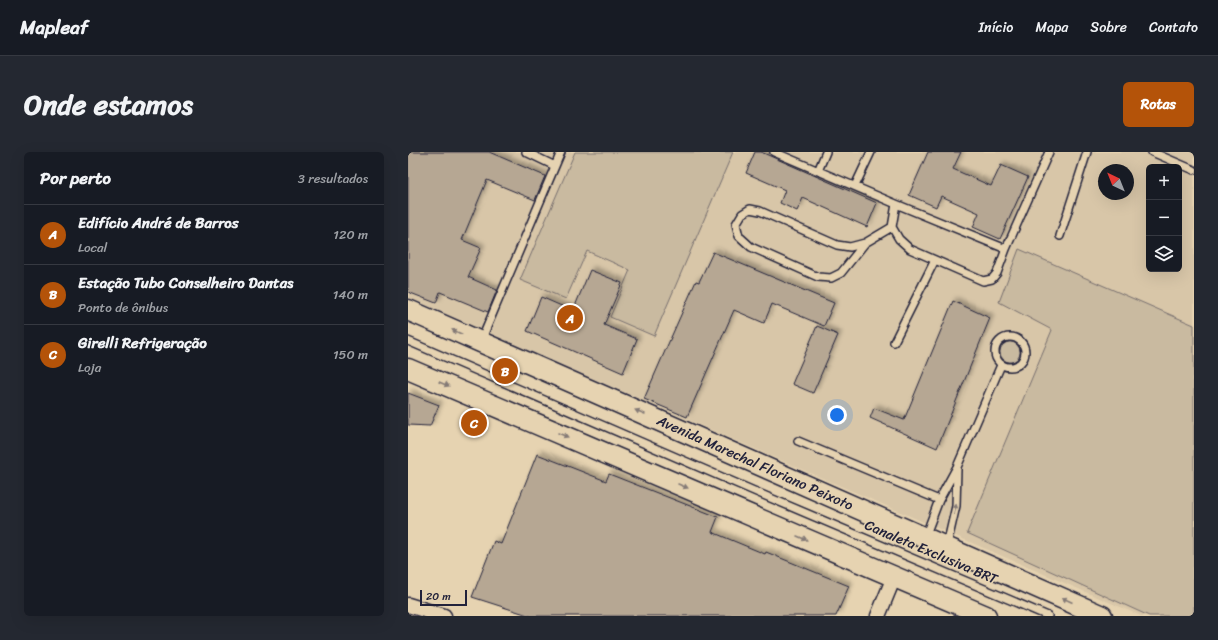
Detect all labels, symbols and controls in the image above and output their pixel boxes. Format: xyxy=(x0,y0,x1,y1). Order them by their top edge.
text: Mapleaf xyxy=(20,11,88,44)
text: Início xyxy=(979,15,1013,40)
text: Mapa xyxy=(1035,15,1068,40)
text: Sobre xyxy=(1090,15,1127,40)
text: Contato xyxy=(1149,15,1198,40)
text: Onde estamos xyxy=(24,80,193,129)
button: Rotas xyxy=(1123,82,1194,127)
text: Por perto xyxy=(40,163,111,193)
north arrow xyxy=(1098,164,1134,200)
map controls xyxy=(1146,164,1182,272)
button: + xyxy=(1146,164,1182,200)
text: 3 resultados xyxy=(298,167,368,190)
button: − xyxy=(1146,200,1182,236)
text: Edifício André de Barros xyxy=(78,210,239,236)
text: A xyxy=(49,223,57,246)
text: 120 m xyxy=(333,223,368,246)
text: Local xyxy=(78,236,107,259)
button: layers xyxy=(1146,236,1182,272)
text: Estação Tubo Conselheiro Dantas xyxy=(78,270,293,296)
text: B xyxy=(49,283,57,306)
text: 140 m xyxy=(333,283,368,306)
text: Ponto de ônibus xyxy=(78,296,168,319)
pin: A xyxy=(557,303,583,333)
one-way arrow xyxy=(451,328,463,334)
text: Girelli Refrigeração xyxy=(78,330,207,356)
text: C xyxy=(49,343,57,366)
text: 150 m xyxy=(333,343,368,366)
text: Loja xyxy=(78,356,101,379)
pin: B xyxy=(492,356,518,386)
one-way arrow xyxy=(438,381,449,387)
your location xyxy=(827,405,847,425)
pin: C xyxy=(461,408,487,438)
street label: Avenida Marechal Floriano Peixoto xyxy=(652,408,857,518)
one-way arrow xyxy=(635,409,646,415)
one-way arrow xyxy=(558,433,570,439)
one-way arrow xyxy=(677,484,689,490)
one-way arrow xyxy=(952,503,958,515)
street label: Canaleta Exclusiva BRT xyxy=(861,513,1002,592)
one-way arrow xyxy=(797,535,809,541)
text: 20 m xyxy=(426,587,451,606)
scale bar xyxy=(420,588,467,607)
one-way arrow xyxy=(1061,597,1072,603)

